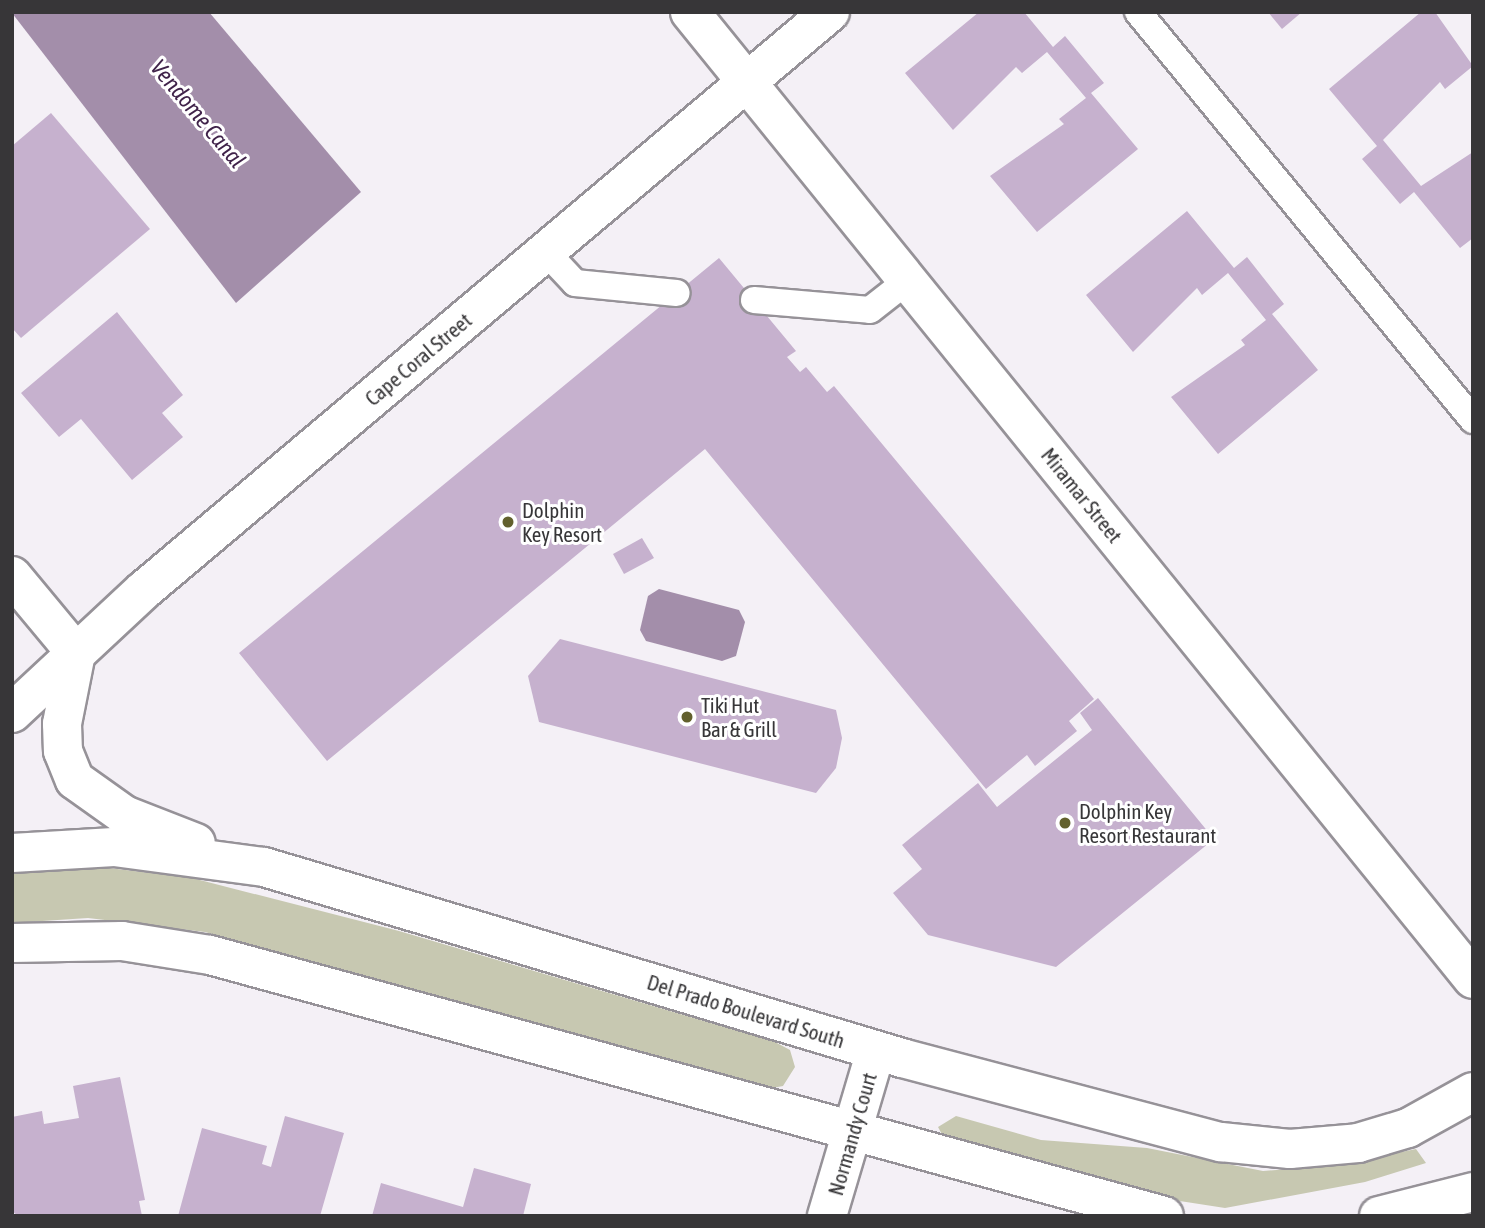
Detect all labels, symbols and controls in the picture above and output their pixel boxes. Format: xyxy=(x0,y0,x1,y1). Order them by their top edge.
water label: Vendome Canal xyxy=(145,54,251,174)
street label: Cape Coral Street xyxy=(360,307,476,411)
street label: Miramar Street xyxy=(1036,443,1128,547)
place label: Dolphin Key Resort xyxy=(522,497,602,547)
marker: Dolphin Key Resort xyxy=(500,514,516,530)
place label: Tiki Hut Bar & Grill xyxy=(701,692,777,742)
marker: Tiki Hut Bar & Grill xyxy=(679,709,695,725)
place label: Dolphin Key Resort Restaurant xyxy=(1079,798,1216,848)
marker: Dolphin Key Resort Restaurant xyxy=(1057,815,1073,831)
street label: Del Prado Boulevard South xyxy=(644,969,848,1053)
street label: Normandy Court xyxy=(822,1070,882,1198)

